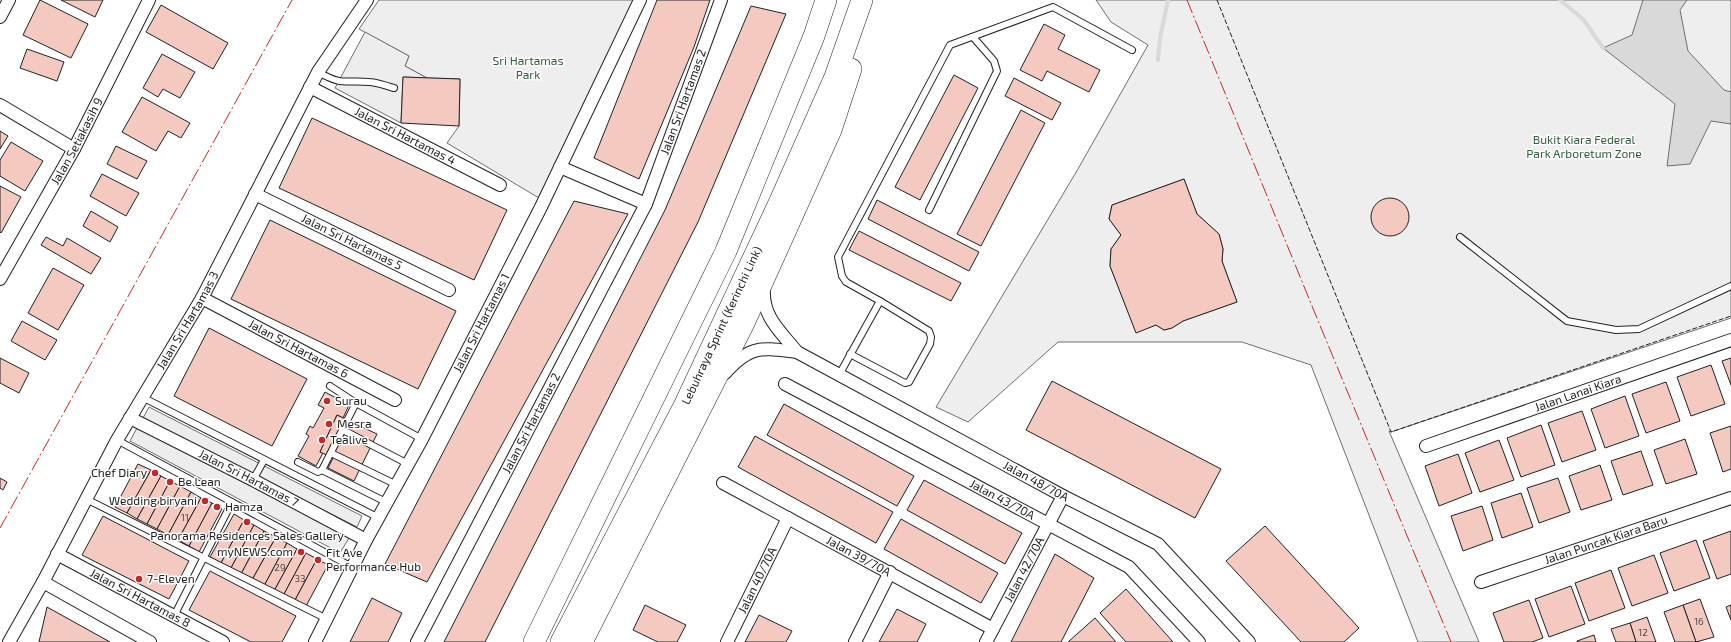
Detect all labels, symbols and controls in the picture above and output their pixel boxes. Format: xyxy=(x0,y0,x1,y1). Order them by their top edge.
street label: Jalan Sri Hartamas 2 xyxy=(657,47,708,156)
park label: Sri Hartamas Park xyxy=(493,53,563,81)
street label: Jalan Setiakasih 9 xyxy=(47,95,105,186)
street label: Jalan Sri Hartamas 4 xyxy=(353,103,458,167)
park label: Bukit Kiara Federal Park Arboretum Zone xyxy=(1526,132,1642,160)
street label: Jalan Sri Hartamas 5 xyxy=(300,210,405,272)
street label: Lebuhraya Sprint (Kerinchi Link) xyxy=(678,244,764,406)
street label: Jalan Sri Hartamas 3 xyxy=(153,269,221,371)
street label: Jalan Sri Hartamas 1 xyxy=(450,271,512,374)
street label: Jalan Sri Hartamas 6 xyxy=(246,316,351,380)
street label: Jalan Sri Hartamas 2 xyxy=(499,370,563,475)
street label: Jalan Lanai Kiara xyxy=(1533,371,1623,414)
place label: Surau xyxy=(335,393,367,407)
marker: Surau xyxy=(322,396,332,406)
place label: Mesra xyxy=(337,416,371,430)
marker: Mesra xyxy=(324,419,334,429)
place label: Tealive xyxy=(330,432,368,446)
marker: Tealive xyxy=(317,435,327,445)
street label: Jalan Sri Hartamas 7 xyxy=(197,446,301,509)
street label: Jalan 48/70A xyxy=(1001,457,1072,504)
place label: Chef Diary xyxy=(91,465,148,479)
marker: Chef Diary xyxy=(150,468,160,478)
place label: Be Lean xyxy=(178,474,221,488)
street label: Jalan 43/70A xyxy=(968,476,1038,522)
marker: Be Lean xyxy=(165,477,175,487)
place label: Wedding biryani xyxy=(109,493,197,507)
marker: Wedding biryani xyxy=(200,496,210,506)
place label: Hamza xyxy=(225,499,263,513)
marker: Hamza xyxy=(212,502,222,512)
house number: 11 xyxy=(181,511,189,523)
street label: Jalan Puncak Kiara Baru xyxy=(1542,512,1669,566)
marker: Panorama Residences Sales Gallery xyxy=(242,517,252,527)
place label: Panorama Residences Sales Gallery xyxy=(150,528,344,542)
street label: Jalan 39/70A xyxy=(824,532,894,579)
street label: Jalan 42/70A xyxy=(1000,534,1047,604)
place label: myNEWS.com xyxy=(217,544,293,558)
street label: Jalan 40/70A xyxy=(734,544,779,615)
place label: Fit Ave Performance Hub xyxy=(326,545,421,573)
marker: myNEWS.com xyxy=(296,547,306,557)
marker: Fit Ave Performance Hub xyxy=(313,555,323,565)
house number: 29 xyxy=(274,561,286,573)
street label: Jalan Sri Hartamas 8 xyxy=(88,565,193,629)
place label: 7-Eleven xyxy=(147,571,195,585)
house number: 33 xyxy=(294,572,306,584)
marker: 7-Eleven xyxy=(134,574,144,584)
house number: 16 xyxy=(1694,615,1704,627)
house number: 12 xyxy=(1638,626,1648,638)

